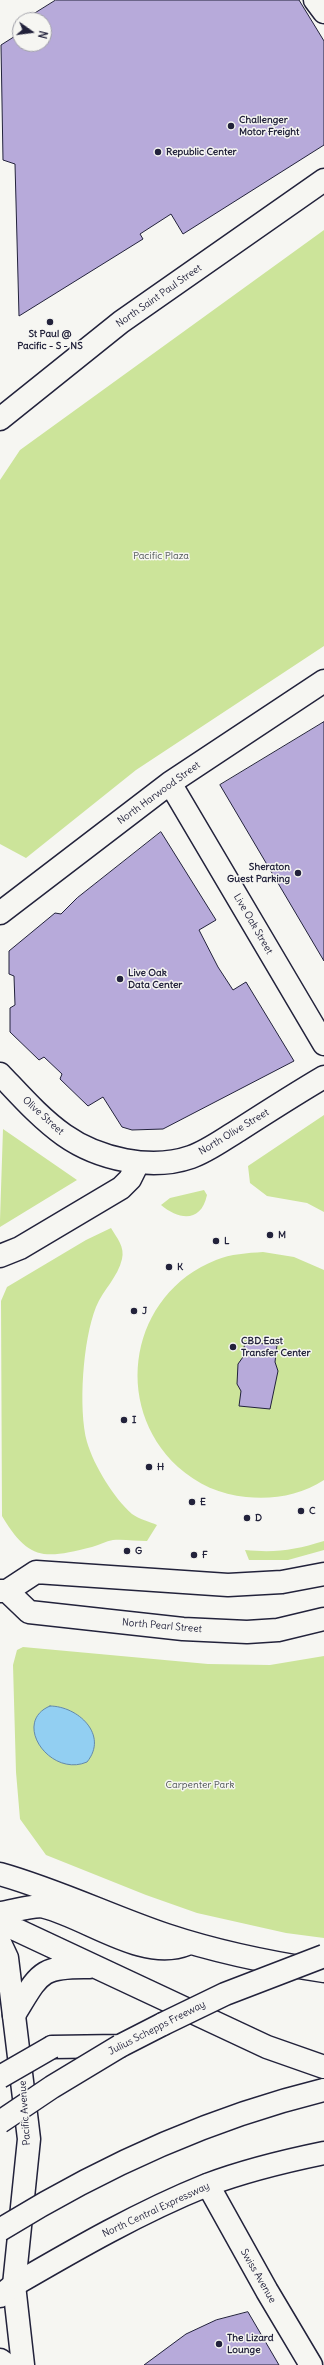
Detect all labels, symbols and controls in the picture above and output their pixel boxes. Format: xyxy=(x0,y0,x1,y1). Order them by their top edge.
north arrow xyxy=(12,12,52,52)
text: N xyxy=(35,29,50,40)
place label: Challenger Motor Freight xyxy=(239,114,299,138)
marker: Challenger Motor Freight xyxy=(226,121,236,131)
place label: Republic Center xyxy=(166,146,237,158)
marker: Republic Center xyxy=(153,147,163,157)
street label: North Saint Paul Street xyxy=(114,262,204,330)
marker: St Paul @ Pacific - S - NS xyxy=(45,317,55,327)
place label: St Paul @ Pacific - S - NS xyxy=(17,328,83,352)
park label: Pacific Plaza xyxy=(133,550,189,562)
street label: North Harwood Street xyxy=(115,759,203,827)
place label: Sheraton Guest Parking xyxy=(227,861,290,884)
marker: Sheraton Guest Parking xyxy=(293,868,303,878)
street label: Live Oak Street xyxy=(231,892,275,956)
place label: Live Oak Data Center xyxy=(128,967,182,990)
marker: Live Oak Data Center xyxy=(115,974,125,984)
street label: Olive Street xyxy=(20,1094,66,1138)
street label: North Olive Street xyxy=(197,1106,271,1158)
place label: M xyxy=(278,1229,286,1241)
marker: M xyxy=(265,1230,275,1240)
place label: L xyxy=(224,1235,229,1247)
marker: L xyxy=(211,1236,221,1246)
place label: K xyxy=(177,1261,183,1273)
marker: K xyxy=(164,1262,174,1272)
place label: J xyxy=(142,1305,147,1317)
marker: J xyxy=(129,1306,139,1316)
place label: CBD East Transfer Center xyxy=(241,1335,311,1358)
marker: CBD East Transfer Center xyxy=(228,1342,238,1352)
place label: I xyxy=(132,1414,136,1426)
marker: I xyxy=(119,1415,129,1425)
place label: H xyxy=(157,1461,164,1473)
marker: H xyxy=(144,1462,154,1472)
place label: E xyxy=(200,1496,206,1508)
marker: E xyxy=(187,1497,197,1507)
place label: C xyxy=(309,1505,316,1517)
marker: C xyxy=(296,1506,306,1516)
place label: D xyxy=(255,1512,262,1524)
marker: D xyxy=(242,1513,252,1523)
place label: G xyxy=(135,1545,142,1557)
marker: G xyxy=(122,1546,132,1556)
place label: F xyxy=(202,1549,208,1561)
marker: F xyxy=(189,1550,199,1560)
street label: North Pearl Street xyxy=(122,1617,202,1635)
park label: Carpenter Park xyxy=(166,1779,234,1791)
street label: Julius Schepps Freeway xyxy=(106,1998,208,2058)
street label: Pacific Avenue xyxy=(17,2080,33,2146)
street label: North Central Expressway xyxy=(100,2180,212,2240)
street label: Swiss Avenue xyxy=(238,2247,278,2305)
place label: The Lizard Lounge xyxy=(227,2332,274,2356)
marker: The Lizard Lounge xyxy=(214,2339,224,2349)

